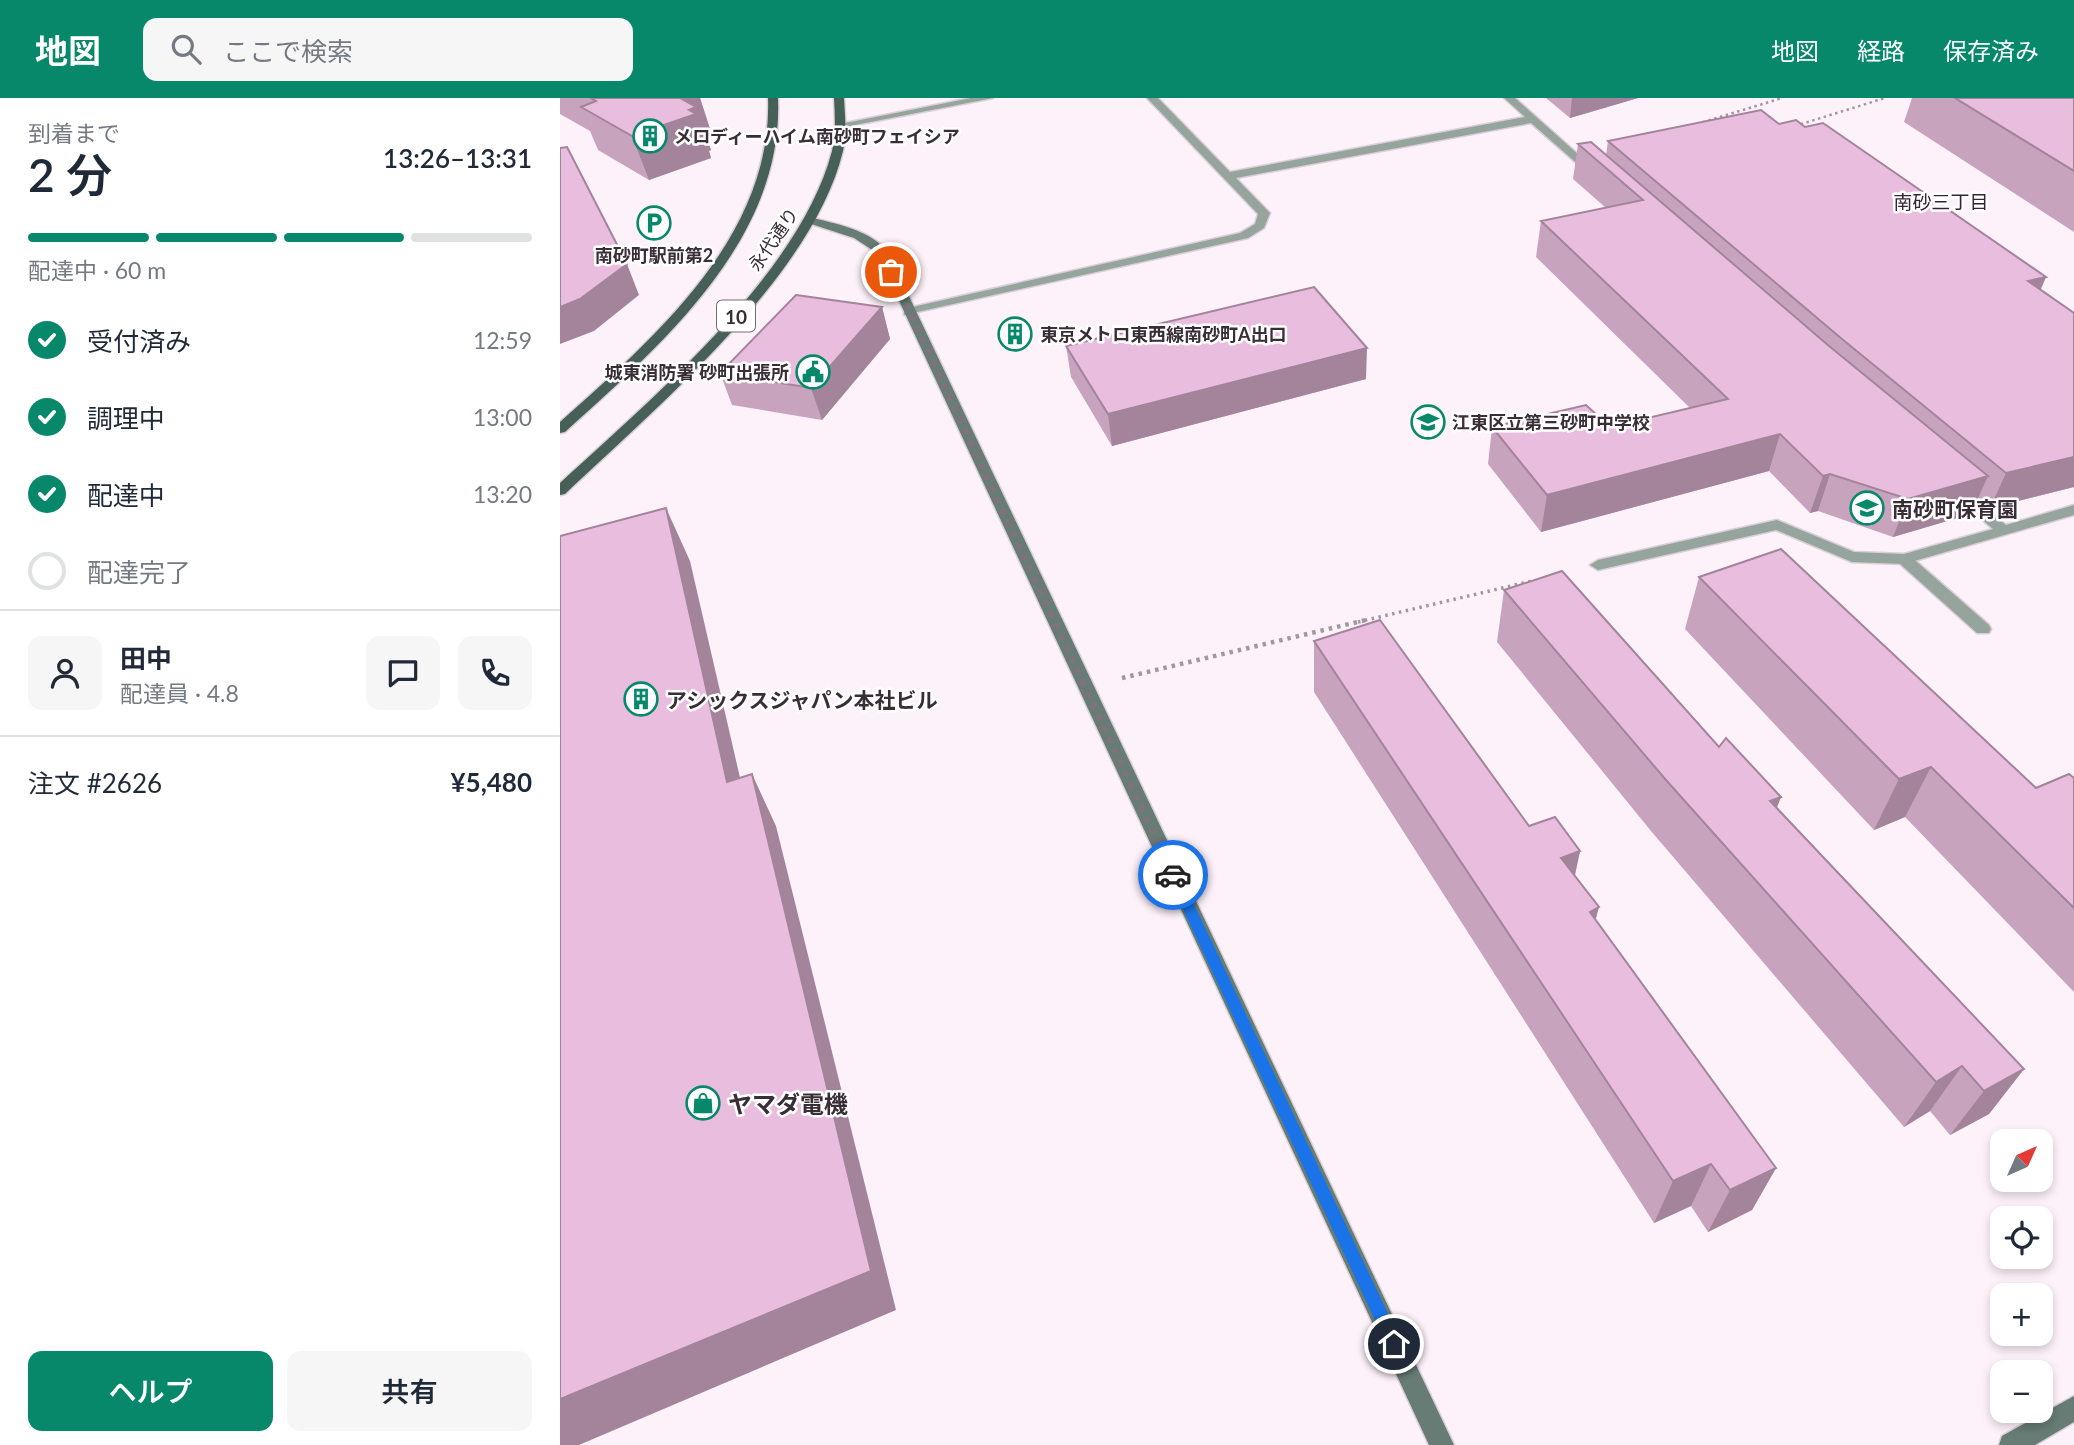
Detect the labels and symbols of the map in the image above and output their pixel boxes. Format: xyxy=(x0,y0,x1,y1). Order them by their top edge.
building icon: メロディーハイム南砂町フェイシア xyxy=(631,117,669,155)
place label: メロディーハイム南砂町フェイシア xyxy=(674,125,960,147)
district label: 南砂三丁目 xyxy=(1893,190,1989,213)
street label: 永代通り xyxy=(743,203,803,275)
parking icon: 南砂町駅前第2 xyxy=(635,204,673,242)
pin xyxy=(861,242,921,302)
place label: 南砂町駅前第2 xyxy=(595,244,713,266)
road number: 10 xyxy=(717,300,755,331)
building icon: 東京メトロ東西線南砂町A出口 xyxy=(996,315,1034,353)
place label: 東京メトロ東西線南砂町A出口 xyxy=(1040,323,1287,345)
public building icon: 城東消防署 砂町出張所 xyxy=(794,353,832,391)
place label: 城東消防署 砂町出張所 xyxy=(605,361,789,383)
school or university icon: 江東区立第三砂町中学校 xyxy=(1409,403,1447,441)
place label: 江東区立第三砂町中学校 xyxy=(1452,411,1650,433)
school or university icon: 南砂町保育園 xyxy=(1848,489,1886,527)
place label: 南砂町保育園 xyxy=(1892,496,2018,521)
building icon: アシックスジャパン本社ビル xyxy=(622,680,660,718)
place label: アシックスジャパン本社ビル xyxy=(666,687,938,712)
courier xyxy=(1138,840,1208,910)
shop icon: ヤマダ電機 xyxy=(684,1084,722,1122)
place label: ヤマダ電機 xyxy=(728,1089,848,1118)
north arrow xyxy=(1990,1129,2053,1192)
pin xyxy=(1364,1314,1424,1374)

